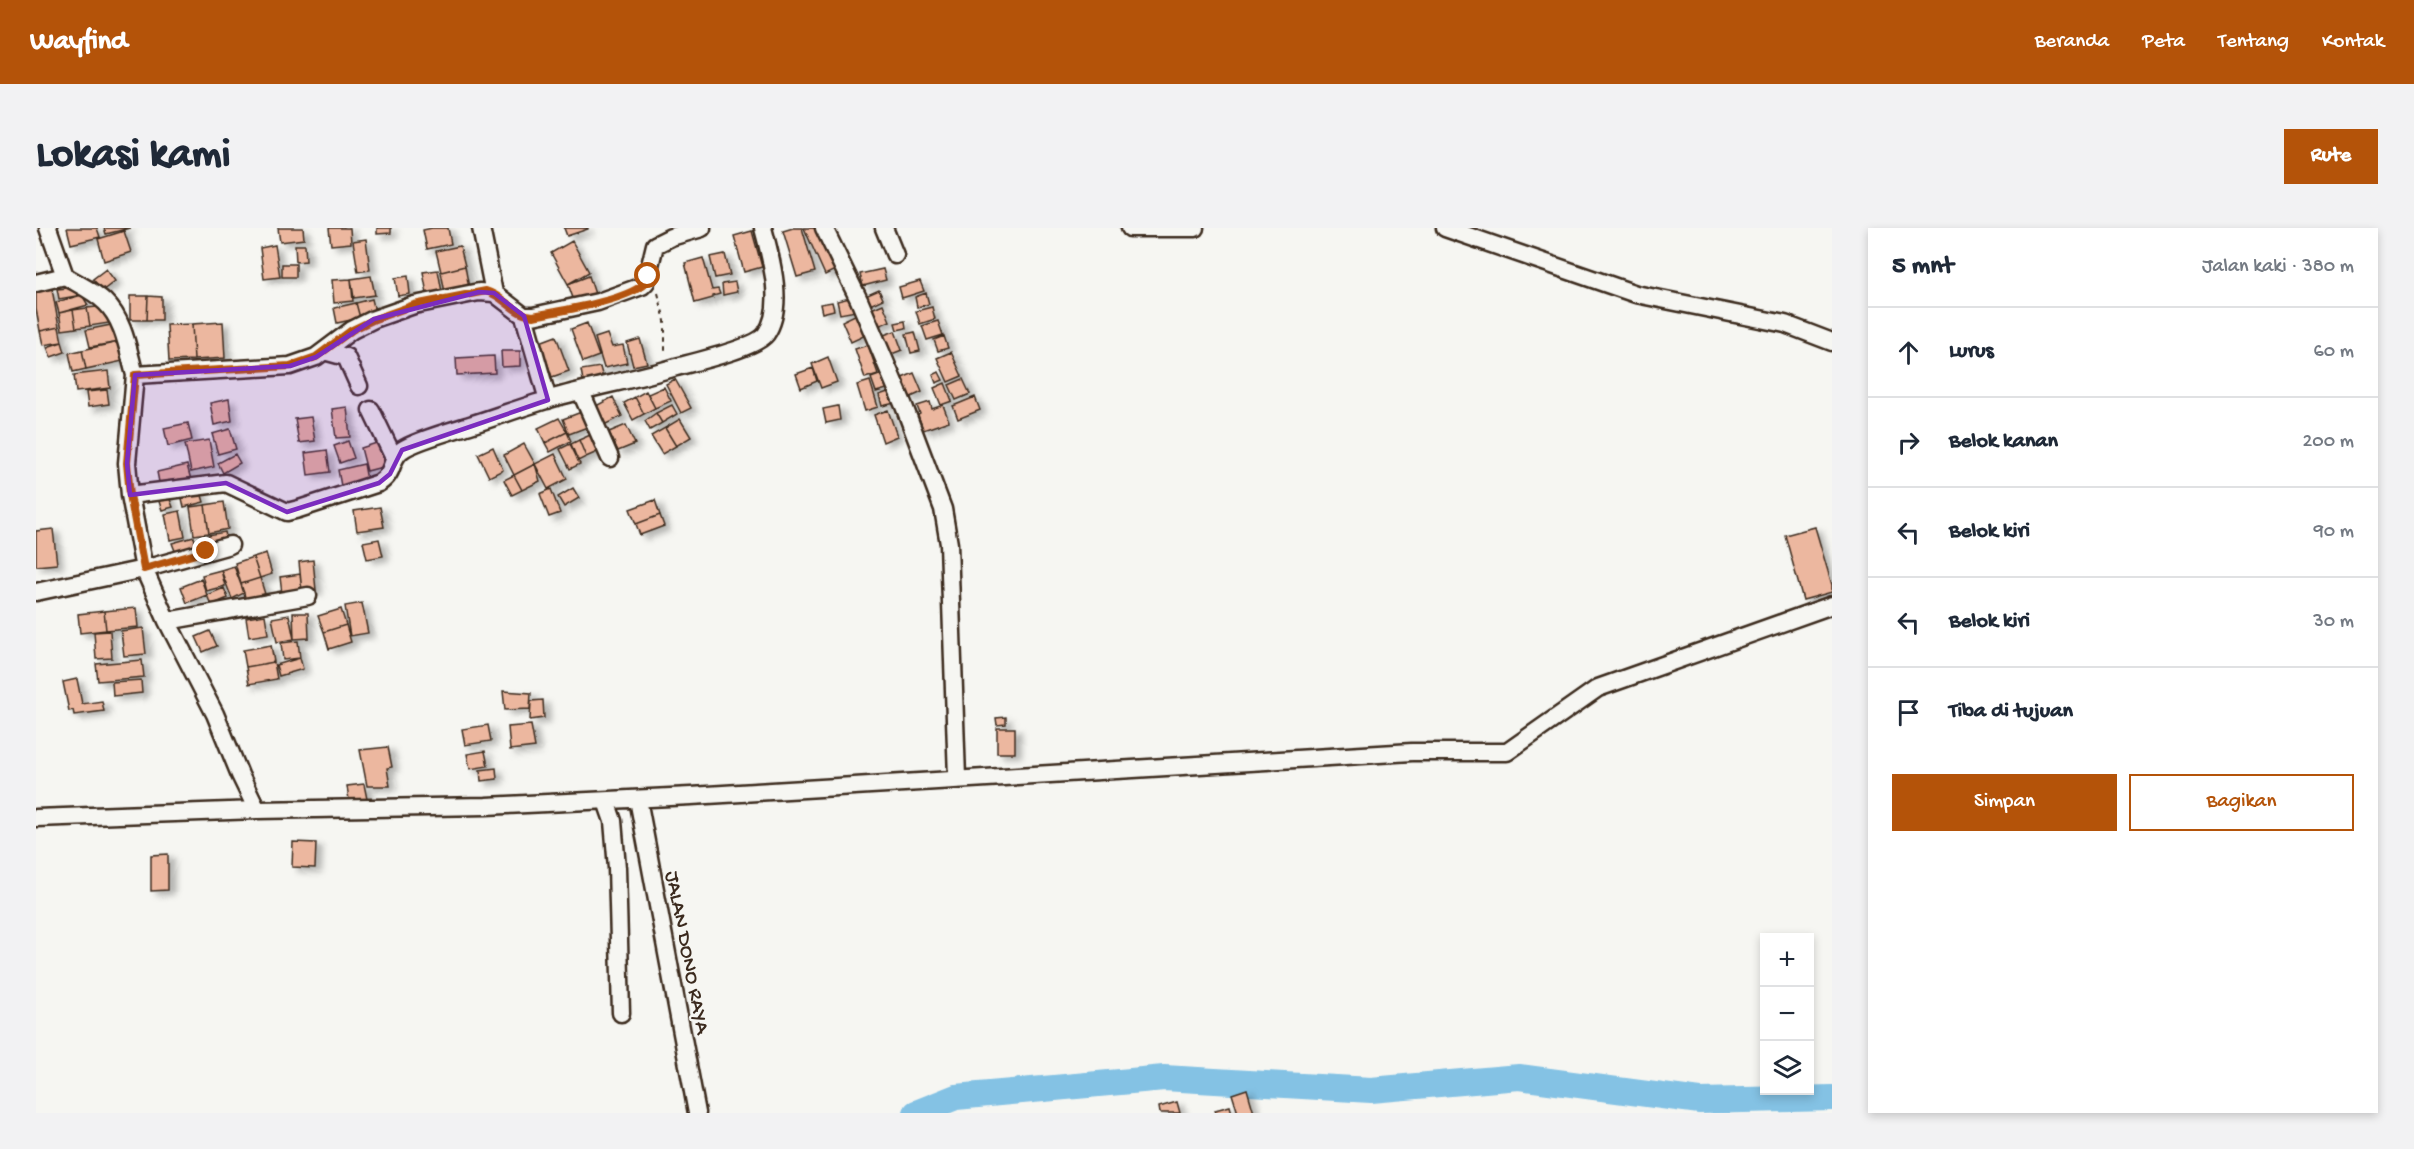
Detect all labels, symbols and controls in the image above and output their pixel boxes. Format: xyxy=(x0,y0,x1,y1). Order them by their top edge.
text: Wayfind xyxy=(30,26,127,59)
text: Beranda xyxy=(2035,30,2109,55)
text: Peta xyxy=(2142,30,2185,55)
text: Tentang xyxy=(2218,30,2289,55)
text: Kontak xyxy=(2322,30,2384,55)
button: Rute xyxy=(2284,129,2378,184)
text: Lokasi kami xyxy=(36,132,231,181)
text: 5 mnt xyxy=(1892,252,1953,283)
text: Jalan kaki · 380 m xyxy=(2202,256,2354,279)
route start xyxy=(634,262,660,288)
icon: ahead xyxy=(1892,336,1925,369)
text: Lurus xyxy=(1949,339,1994,365)
text: 60 m xyxy=(2314,341,2354,364)
icon: right xyxy=(1892,426,1925,459)
text: Belok kanan xyxy=(1949,429,2058,455)
text: 200 m xyxy=(2303,431,2354,454)
icon: left xyxy=(1892,516,1925,549)
text: Belok kiri xyxy=(1949,519,2030,545)
text: 90 m xyxy=(2314,521,2354,544)
route end xyxy=(192,537,218,563)
icon: left xyxy=(1892,606,1925,639)
text: Belok kiri xyxy=(1949,609,2030,635)
text: 30 m xyxy=(2313,611,2354,634)
icon: arrive xyxy=(1892,696,1925,729)
text: Tiba di tujuan xyxy=(1949,699,2073,725)
button: Simpan xyxy=(1892,774,2117,831)
button: Bagikan xyxy=(2129,774,2354,831)
street label: JALAN DONO RAYA xyxy=(658,869,714,1038)
map controls xyxy=(1760,933,1814,1095)
button: + xyxy=(1760,933,1814,987)
button: − xyxy=(1760,987,1814,1041)
button: layers xyxy=(1760,1041,1814,1095)

